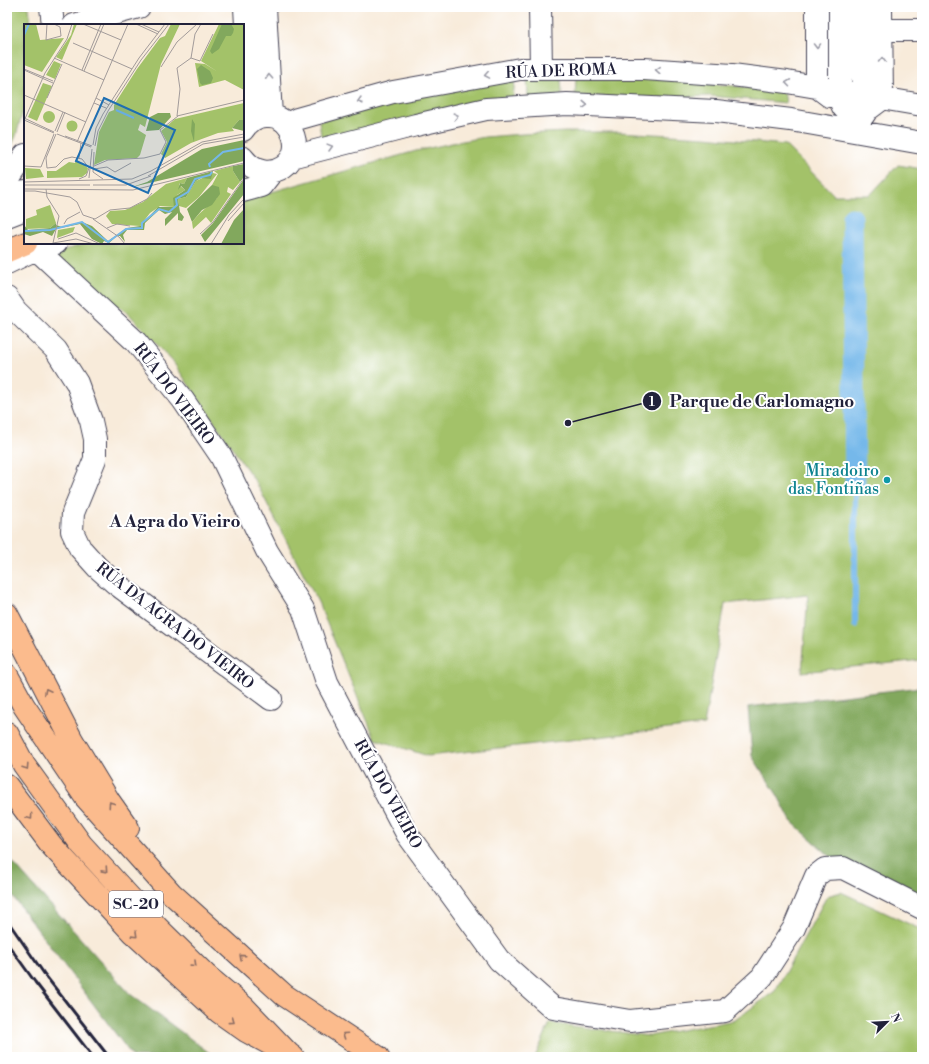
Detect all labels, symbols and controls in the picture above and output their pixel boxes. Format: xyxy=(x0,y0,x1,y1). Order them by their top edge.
inset map xyxy=(24,24,244,244)
one-way arrow xyxy=(813,43,821,49)
street label: RÚA DE ROMA xyxy=(505,57,618,83)
one-way arrow xyxy=(878,57,886,63)
one-way arrow xyxy=(655,65,662,74)
one-way arrow xyxy=(484,70,490,78)
one-way arrow xyxy=(264,74,273,80)
one-way arrow xyxy=(785,79,791,88)
one-way arrow xyxy=(357,96,364,105)
one-way arrow xyxy=(582,101,588,110)
one-way arrow xyxy=(453,112,459,120)
one-way arrow xyxy=(327,144,333,152)
street label: RÚA DO VIEIRO xyxy=(129,338,220,449)
callout: Parque de Carlomagno xyxy=(642,387,863,416)
text: Parque de Carlomagno xyxy=(670,391,854,413)
text: 1 xyxy=(649,395,655,410)
place label: Miradoiro das Fontiñas xyxy=(788,461,879,499)
marker: Miradoiro das Fontiñas xyxy=(882,475,892,485)
district label: A Agra do Vieiro xyxy=(109,511,240,533)
street label: RÚA DA AGRA DO VIEIRO xyxy=(92,556,259,694)
one-way arrow xyxy=(44,688,52,695)
street label: RÚA DO VIEIRO xyxy=(350,735,428,852)
one-way arrow xyxy=(21,763,29,770)
one-way arrow xyxy=(108,801,116,808)
one-way arrow xyxy=(25,813,32,820)
one-way arrow xyxy=(100,865,107,873)
road number: SC-20 xyxy=(109,891,163,917)
one-way arrow xyxy=(130,930,138,938)
one-way arrow xyxy=(239,954,247,962)
one-way arrow xyxy=(189,959,197,967)
north arrow xyxy=(867,1002,907,1042)
text: N xyxy=(887,1012,904,1025)
one-way arrow xyxy=(228,1017,235,1024)
one-way arrow xyxy=(342,1033,349,1040)

